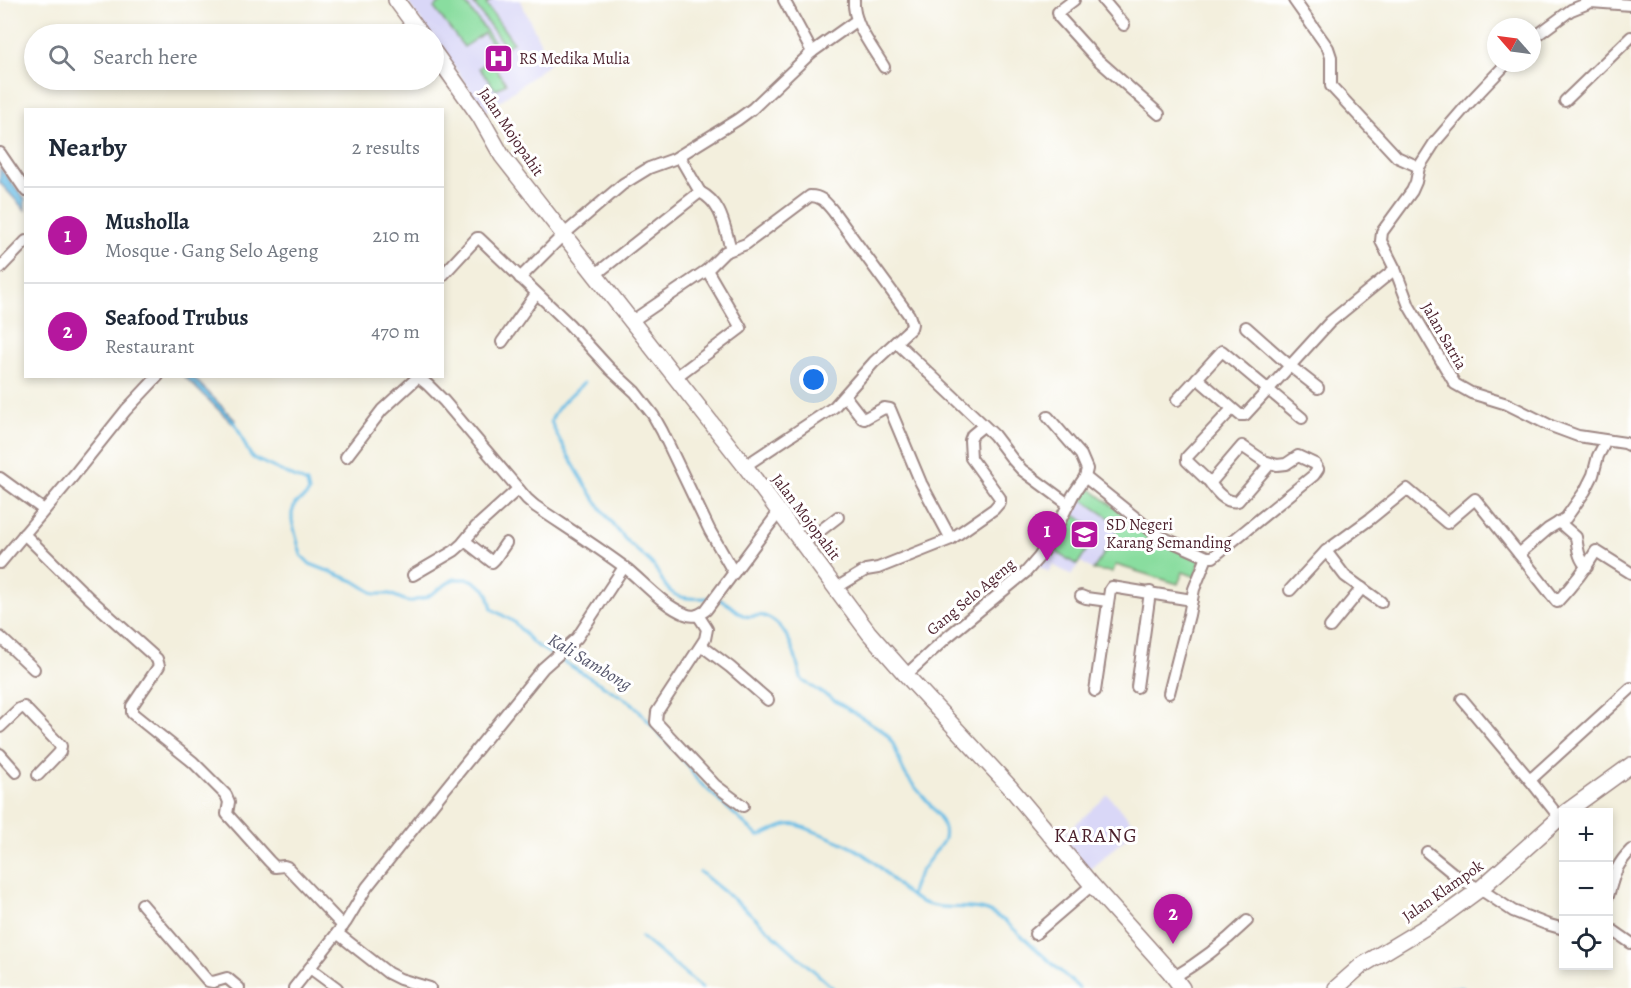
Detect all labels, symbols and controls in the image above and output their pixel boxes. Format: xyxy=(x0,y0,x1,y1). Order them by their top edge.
north arrow xyxy=(1487,18,1541,72)
search box xyxy=(24,24,444,90)
icon: search xyxy=(45,41,78,74)
text: Search here xyxy=(93,42,198,72)
hospital icon: RS Medika Mulia xyxy=(482,43,514,75)
place label: RS Medika Mulia xyxy=(519,48,630,70)
street label: Jalan Mojopahit xyxy=(473,83,549,181)
text: Nearby xyxy=(48,130,127,165)
text: 2 results xyxy=(352,134,420,161)
text: Musholla xyxy=(105,207,190,237)
text: 1 xyxy=(64,222,71,249)
text: 210 m xyxy=(372,222,420,249)
text: Mosque · Gang Selo Ageng xyxy=(105,237,319,264)
street label: Jalan Satria xyxy=(1416,298,1472,374)
text: Seafood Trubus xyxy=(105,303,248,333)
text: 2 xyxy=(63,318,72,345)
text: 470 m xyxy=(371,318,420,345)
text: Restaurant xyxy=(105,333,195,360)
your location xyxy=(799,365,828,394)
street label: Jalan Mojopahit xyxy=(766,469,846,565)
pin: 1 xyxy=(1028,512,1066,561)
place label: SD Negeri Karang Semanding xyxy=(1106,514,1231,554)
school or university icon: SD Negeri Karang Semanding xyxy=(1069,518,1101,550)
street label: Gang Selo Ageng xyxy=(922,553,1020,641)
water label: Kali Sambong xyxy=(544,628,636,696)
map controls xyxy=(1559,808,1613,970)
button: + xyxy=(1559,808,1613,862)
district label: KARANG xyxy=(1054,822,1138,849)
street label: Jalan Klampok xyxy=(1398,855,1488,927)
button: − xyxy=(1559,862,1613,916)
pin: 2 xyxy=(1154,894,1192,944)
button: locate xyxy=(1559,916,1613,970)

